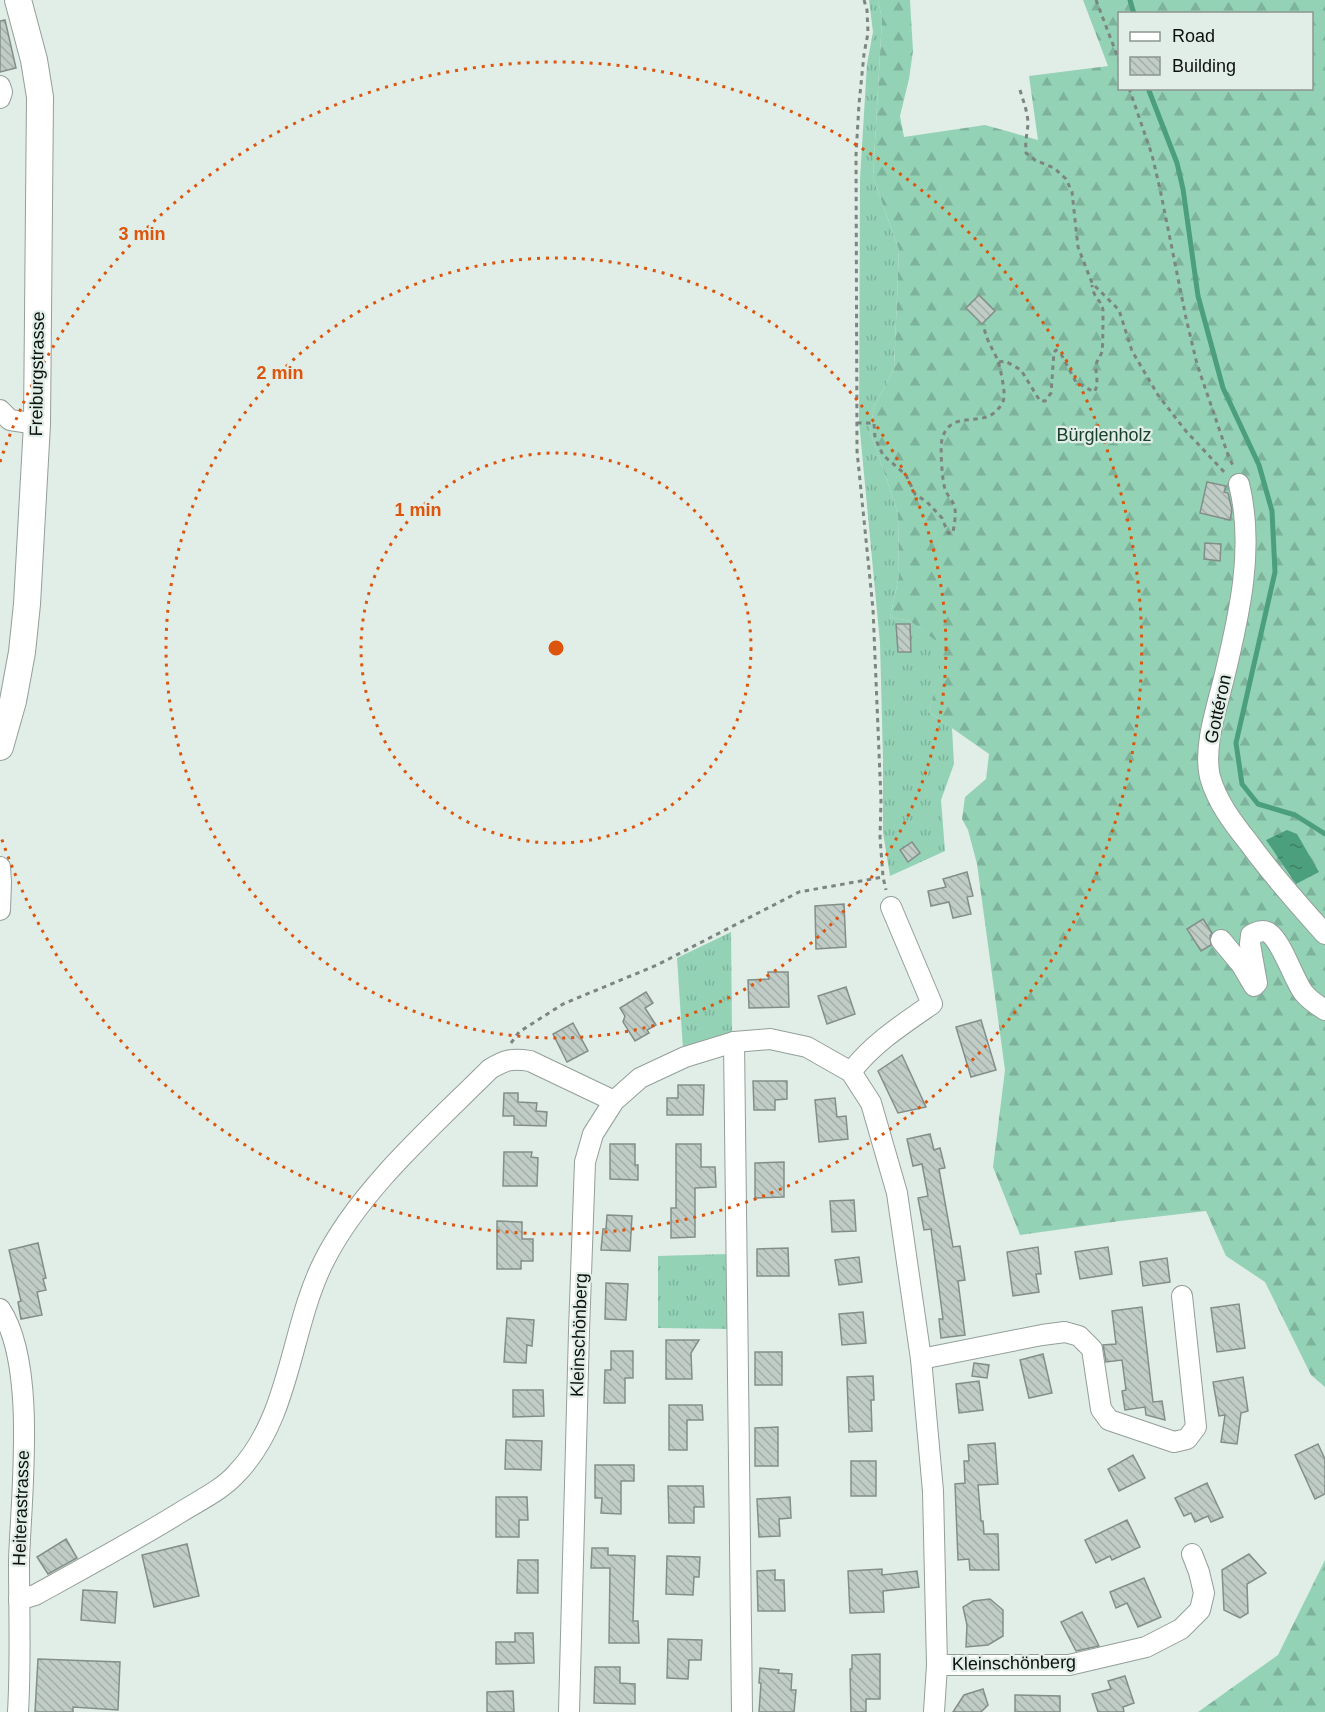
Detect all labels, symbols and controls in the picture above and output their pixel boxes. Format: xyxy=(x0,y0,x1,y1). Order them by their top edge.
legend xyxy=(1118,12,1313,90)
text: Road xyxy=(1172,26,1215,46)
text: Building xyxy=(1172,56,1236,76)
text: 3 min xyxy=(118,224,166,244)
street label: Freiburgstrasse xyxy=(26,311,48,437)
text: 2 min xyxy=(256,363,304,383)
park label: Bürglenholz xyxy=(1056,425,1152,445)
text: 1 min xyxy=(394,500,442,520)
centre of rings xyxy=(546,638,566,658)
street label: Gottéron xyxy=(1201,673,1235,745)
street label: Kleinschönberg xyxy=(567,1273,591,1397)
street label: Heiterastrasse xyxy=(9,1450,33,1566)
street label: Kleinschönberg xyxy=(952,1652,1076,1674)

